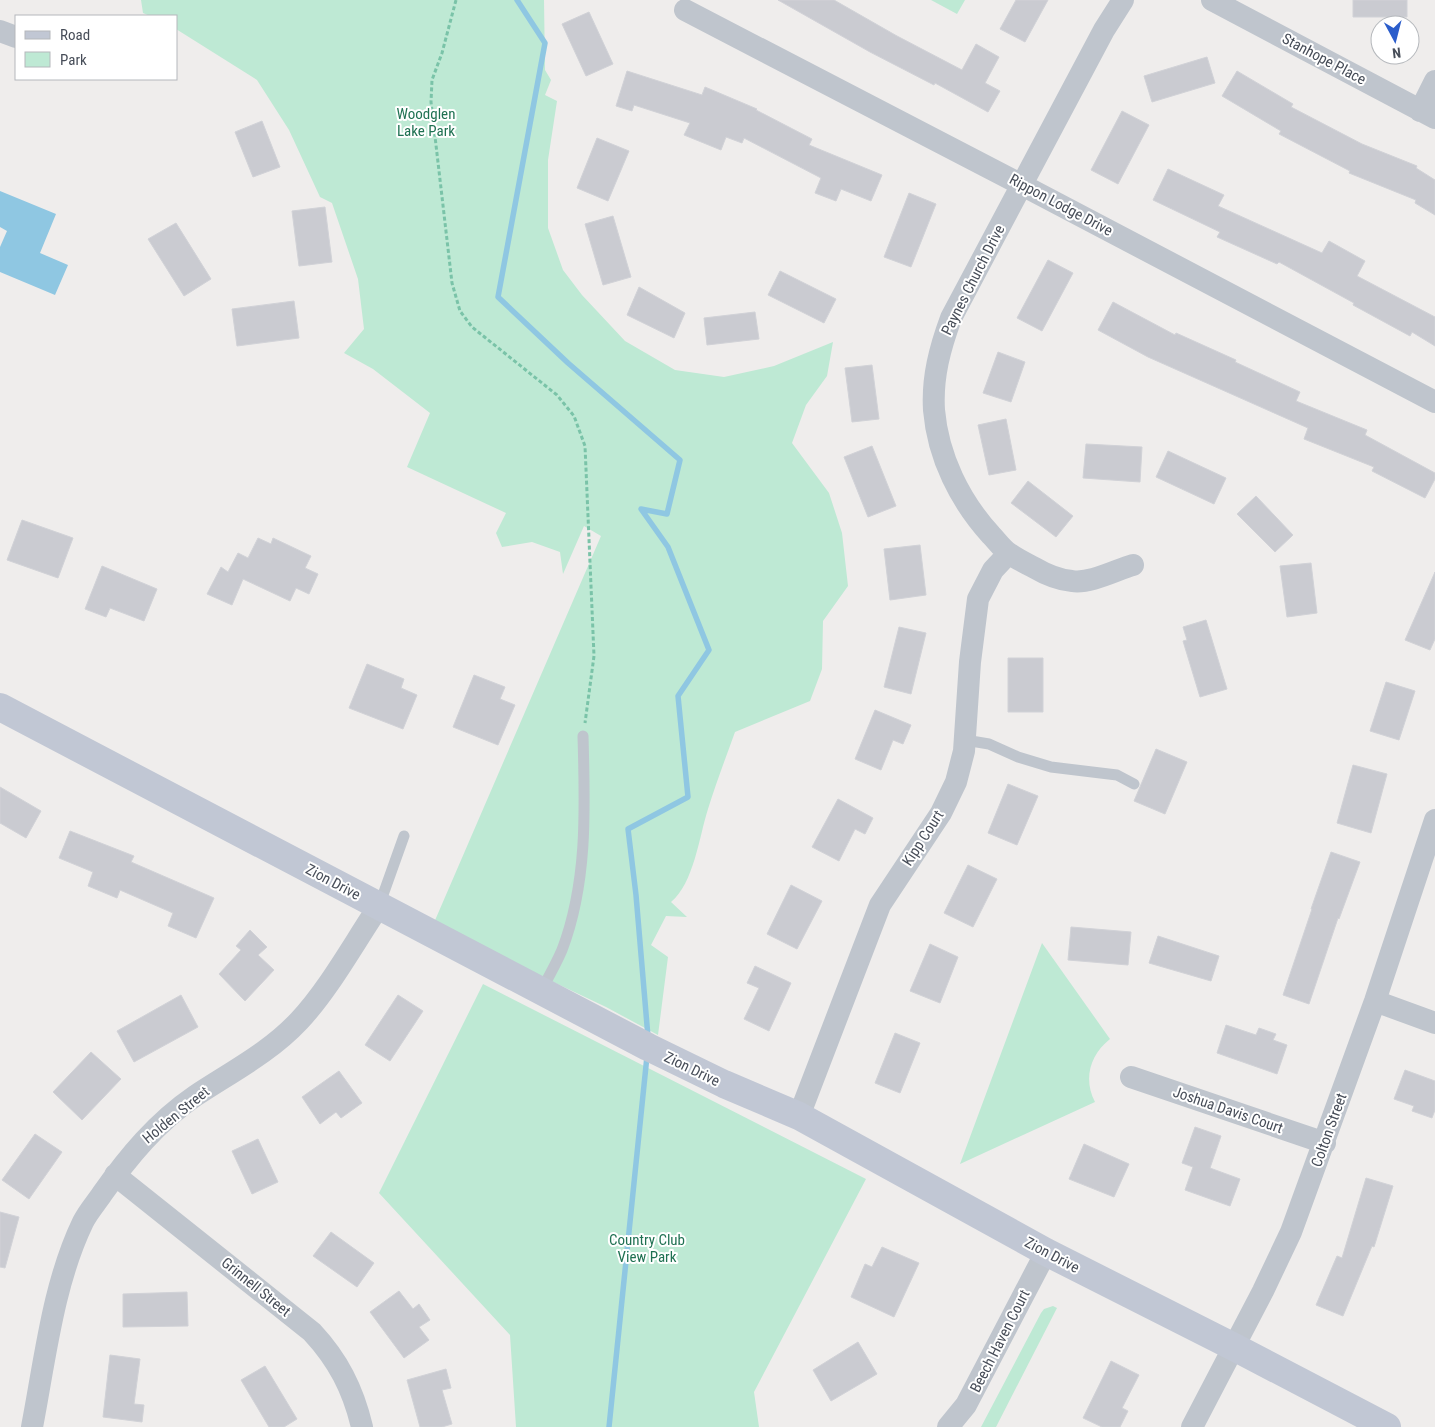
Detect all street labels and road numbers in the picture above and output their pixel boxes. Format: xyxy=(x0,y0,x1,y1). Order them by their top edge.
street label: Stanhope Place xyxy=(1279,29,1369,89)
street label: Rippon Lodge Drive xyxy=(1006,170,1116,240)
street label: Paynes Church Drive xyxy=(937,222,1009,338)
street label: Kipp Court xyxy=(898,807,948,869)
street label: Zion Drive xyxy=(303,860,363,904)
street label: Zion Drive xyxy=(661,1048,723,1090)
street label: Holden Street xyxy=(139,1083,213,1147)
street label: Joshua Davis Court xyxy=(1171,1083,1285,1137)
street label: Colton Street xyxy=(1307,1091,1351,1169)
street label: Zion Drive xyxy=(1022,1233,1082,1277)
street label: Grinnell Street xyxy=(218,1254,294,1320)
street label: Beech Haven Court xyxy=(966,1287,1034,1395)

